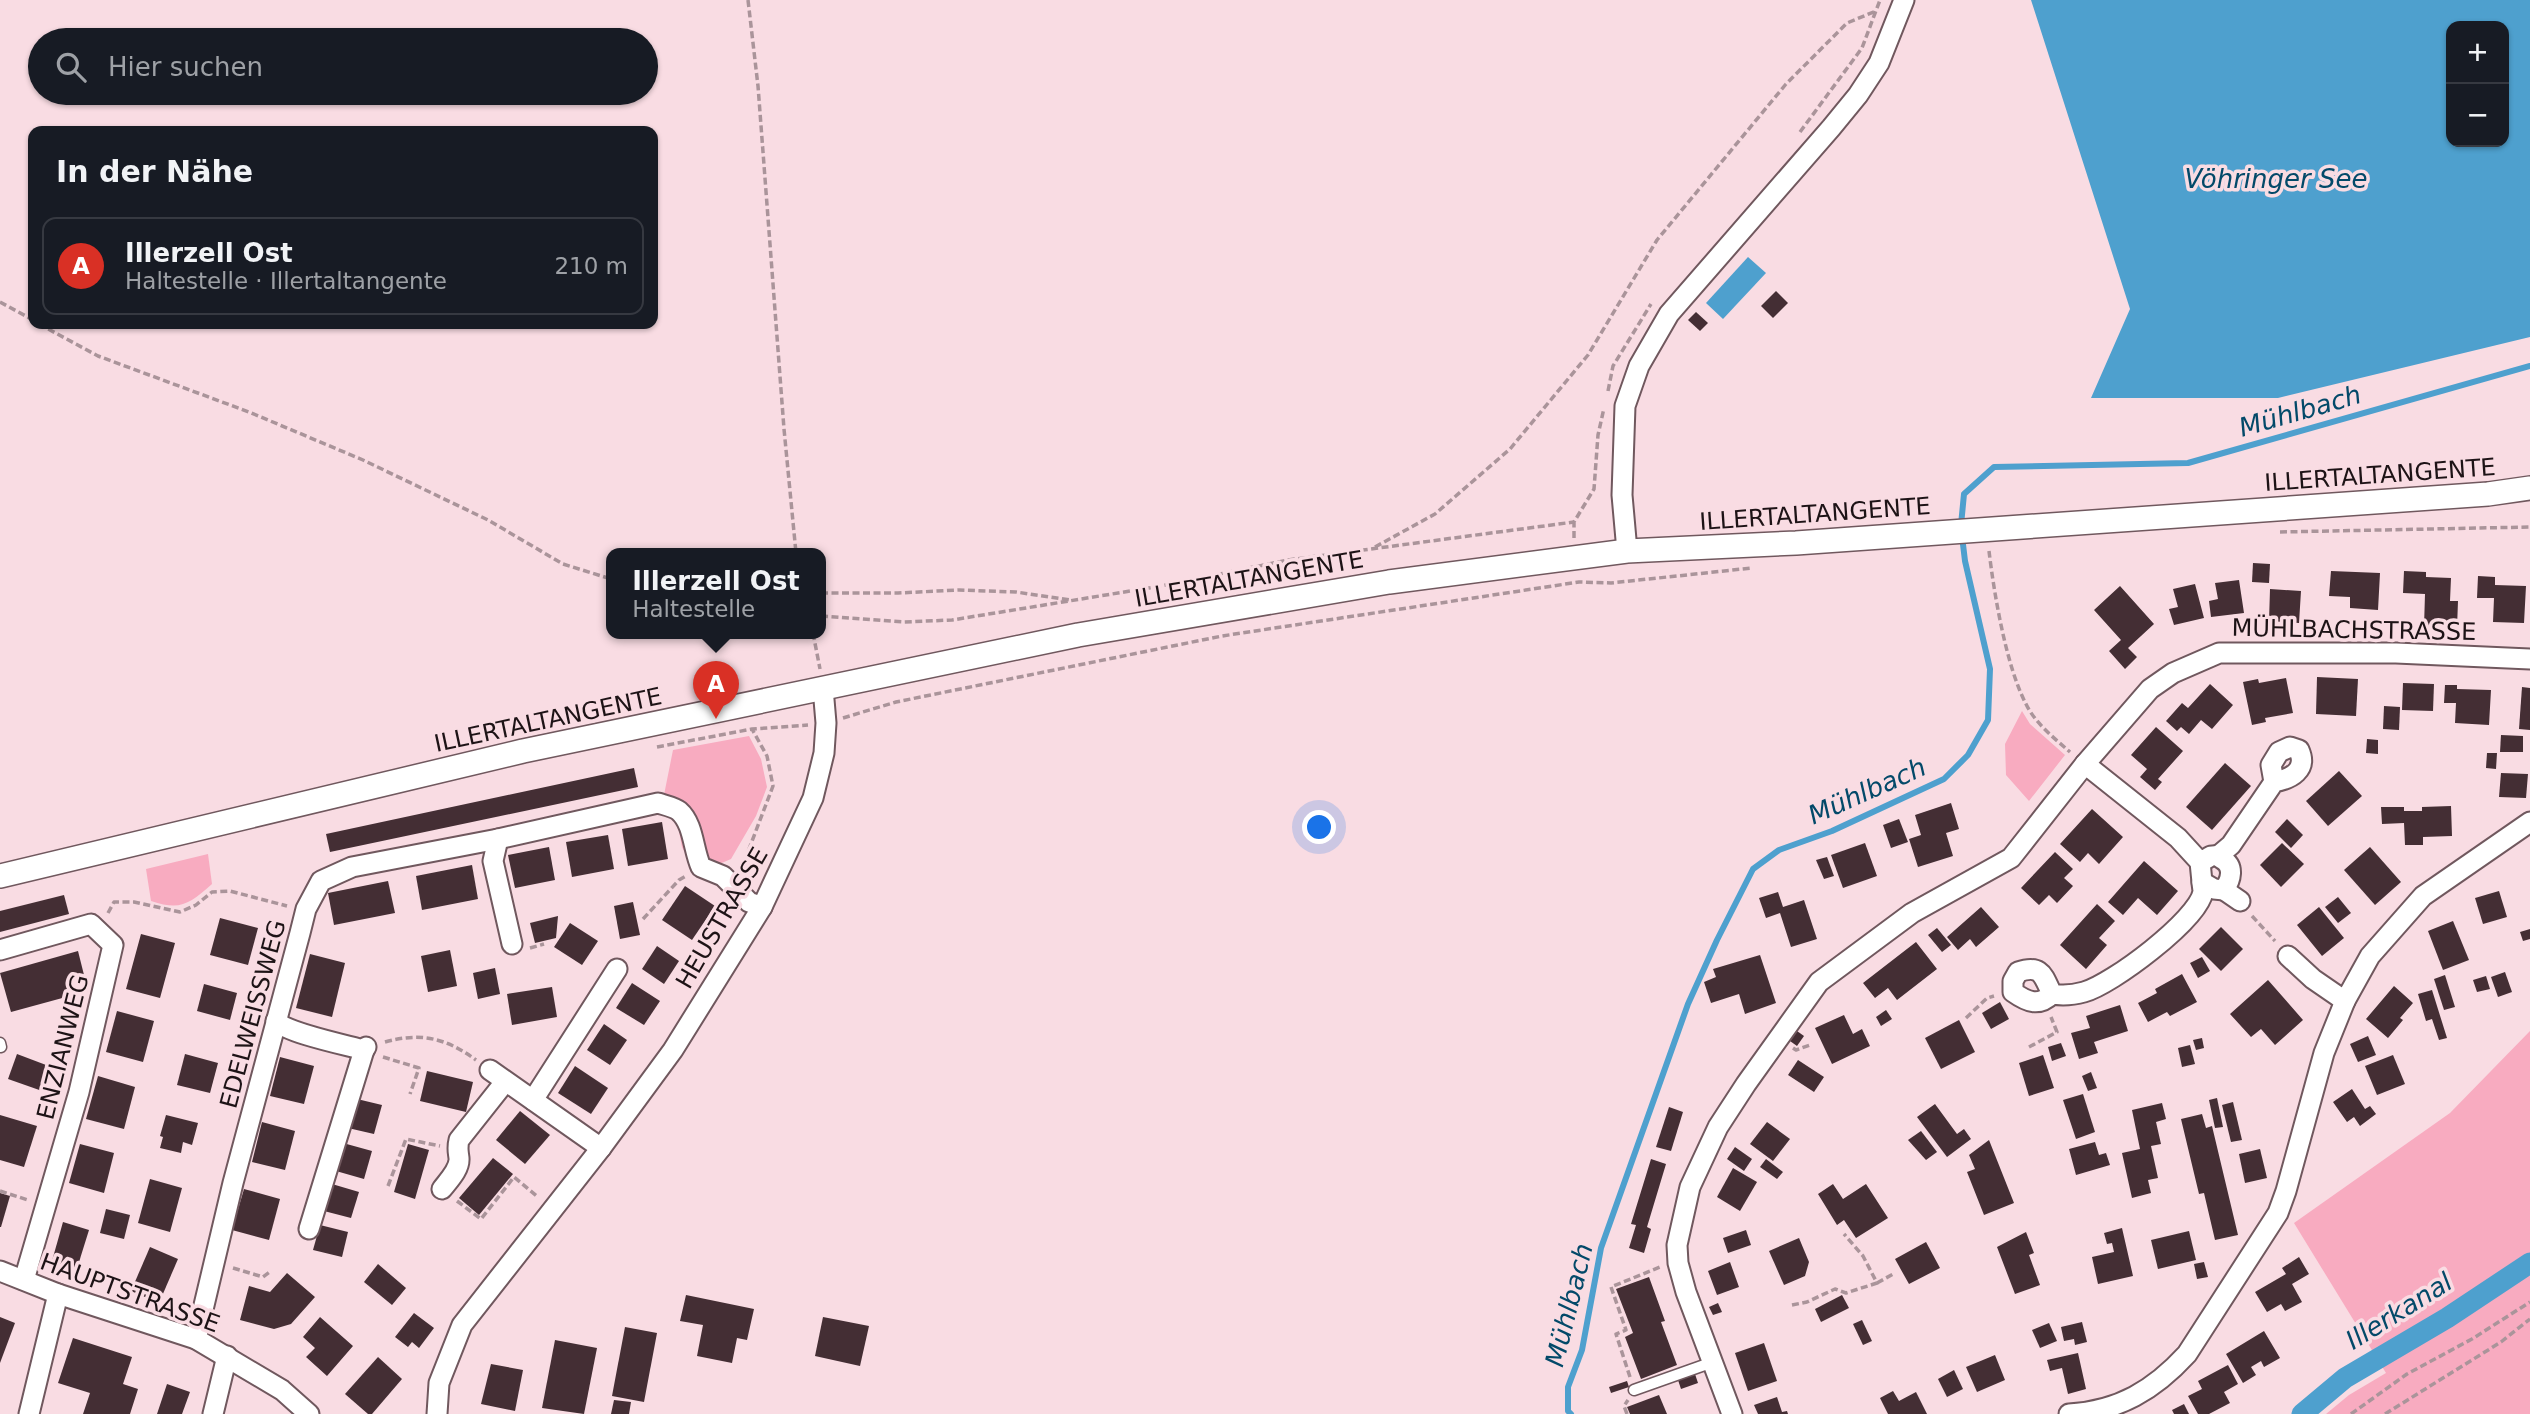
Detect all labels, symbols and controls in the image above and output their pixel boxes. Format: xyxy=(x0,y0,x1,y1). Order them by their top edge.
map controls xyxy=(2446,21,2509,147)
button: + xyxy=(2446,21,2509,84)
search box xyxy=(28,28,658,105)
icon: search xyxy=(52,48,90,86)
text: Hier suchen xyxy=(108,52,263,82)
button: − xyxy=(2446,84,2509,147)
text: In der Nähe xyxy=(56,154,253,189)
water label: Vöhringer See xyxy=(2185,164,2368,194)
text: Illerzell Ost xyxy=(125,238,293,268)
text: A xyxy=(72,253,90,279)
text: 210 m xyxy=(554,253,628,279)
text: Haltestelle · Illertaltangente xyxy=(125,268,447,294)
water label: Mühlbach xyxy=(2235,379,2365,443)
street label: ILLERTALTANGENTE xyxy=(2263,453,2497,497)
street label: ILLERTALTANGENTE xyxy=(1698,492,1932,536)
street label: ILLERTALTANGENTE xyxy=(1132,545,1366,613)
popup xyxy=(606,548,826,639)
text: Illerzell Ost xyxy=(632,566,800,596)
text: Haltestelle xyxy=(632,596,755,622)
street label: MÜHLBACHSTRASSE xyxy=(2231,613,2477,646)
pin: A xyxy=(693,661,739,719)
street label: ILLERTALTANGENTE xyxy=(432,682,664,758)
water label: Mühlbach xyxy=(1803,752,1931,830)
your location xyxy=(1302,810,1336,844)
street label: HEUSTRASSE xyxy=(670,842,774,994)
street label: EDELWEISSWEG xyxy=(214,917,292,1111)
street label: ENZIANWEG xyxy=(31,972,95,1122)
water label: Mühlbach xyxy=(1539,1240,1599,1370)
street label: HAUPTSTRASSE xyxy=(36,1248,224,1338)
water label: Illerkanal xyxy=(2340,1266,2458,1355)

